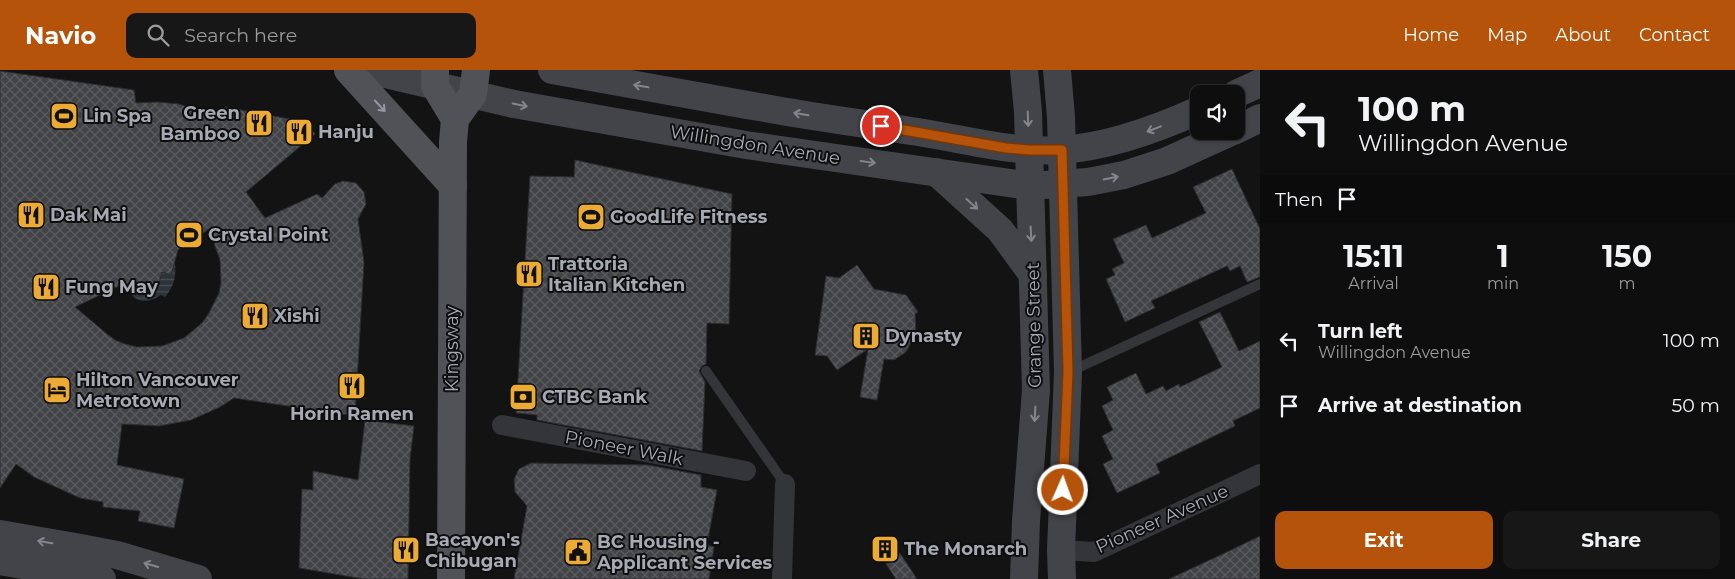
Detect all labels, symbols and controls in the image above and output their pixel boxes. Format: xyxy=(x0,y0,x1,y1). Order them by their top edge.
search box xyxy=(126,13,476,58)
text: Navio xyxy=(25,21,96,50)
icon: search xyxy=(144,21,172,49)
text: Search here xyxy=(184,24,297,47)
text: Home xyxy=(1403,24,1459,46)
text: Map xyxy=(1487,24,1527,46)
text: About xyxy=(1555,24,1611,46)
text: Contact xyxy=(1639,24,1710,46)
one-way arrow xyxy=(633,80,649,90)
map controls xyxy=(1190,85,1245,140)
button: sound xyxy=(1190,85,1245,140)
text: 100 m xyxy=(1358,87,1466,130)
icon: left xyxy=(1275,90,1340,155)
one-way arrow xyxy=(375,99,386,112)
sports icon: Lin Spa xyxy=(49,101,79,131)
one-way arrow xyxy=(512,101,528,110)
place label: Green Bamboo xyxy=(160,102,240,145)
place label: Lin Spa xyxy=(83,105,152,127)
pin xyxy=(860,105,902,147)
restaurant icon: Green Bamboo xyxy=(244,108,274,138)
one-way arrow xyxy=(793,109,809,119)
one-way arrow xyxy=(1023,110,1033,126)
icon: arrive xyxy=(867,112,895,140)
restaurant icon: Hanju xyxy=(284,117,314,147)
place label: Hanju xyxy=(318,121,374,143)
street label: Willingdon Avenue xyxy=(668,121,842,169)
one-way arrow xyxy=(1146,125,1162,134)
text: Willingdon Avenue xyxy=(1358,130,1568,157)
one-way arrow xyxy=(859,157,875,167)
one-way arrow xyxy=(1103,172,1119,182)
icon: arrive xyxy=(1333,185,1361,213)
text: Then xyxy=(1275,188,1323,211)
one-way arrow xyxy=(965,198,978,210)
restaurant icon: Dak Mai xyxy=(16,200,46,230)
sports icon: GoodLife Fitness xyxy=(576,202,606,232)
place label: Dak Mai xyxy=(50,204,127,226)
place label: GoodLife Fitness xyxy=(610,206,768,228)
sports icon: Crystal Point xyxy=(174,220,204,250)
place label: Crystal Point xyxy=(208,224,329,246)
one-way arrow xyxy=(1027,226,1036,242)
text: 15:11 xyxy=(1343,238,1404,275)
text: 1 xyxy=(1497,238,1509,275)
text: 150 xyxy=(1602,238,1652,275)
place label: Trattoria Italian Kitchen xyxy=(548,253,685,296)
restaurant icon: Trattoria Italian Kitchen xyxy=(514,259,544,289)
street label: Grange Street xyxy=(1022,262,1046,388)
restaurant icon: Fung May xyxy=(31,272,61,302)
text: Arrival xyxy=(1348,274,1399,293)
text: min xyxy=(1487,274,1519,293)
text: m xyxy=(1619,274,1636,293)
place label: Fung May xyxy=(65,276,158,298)
restaurant icon: Xishi xyxy=(240,301,270,331)
place label: Xishi xyxy=(274,305,320,327)
street label: Kingsway xyxy=(441,306,463,392)
text: Turn left xyxy=(1318,320,1403,343)
building icon: Dynasty xyxy=(851,321,881,351)
place label: Dynasty xyxy=(885,325,962,347)
icon: left xyxy=(1275,327,1303,355)
text: 100 m xyxy=(1663,329,1720,352)
text: Willingdon Avenue xyxy=(1318,343,1471,362)
place label: Hilton Vancouver Metrotown xyxy=(76,369,239,412)
restaurant icon: Horin Ramen xyxy=(337,371,367,401)
hotel icon: Hilton Vancouver Metrotown xyxy=(42,375,72,405)
bank icon: CTBC Bank xyxy=(508,382,538,412)
place label: CTBC Bank xyxy=(542,386,647,408)
icon: arrive xyxy=(1275,392,1303,420)
text: Arrive at destination xyxy=(1318,394,1522,417)
text: 50 m xyxy=(1672,394,1720,417)
place label: Horin Ramen xyxy=(290,403,414,425)
one-way arrow xyxy=(1030,406,1040,422)
street label: Pioneer Walk xyxy=(563,426,685,470)
position arrow xyxy=(1036,463,1088,515)
street label: Pioneer Avenue xyxy=(1092,480,1232,558)
button: Exit xyxy=(1275,511,1493,569)
button: Share xyxy=(1503,511,1720,569)
place label: Bacayon's Chibugan xyxy=(425,529,520,572)
place label: BC Housing - Applicant Services xyxy=(596,531,772,574)
building icon: The Monarch xyxy=(870,534,900,564)
restaurant icon: Bacayon's Chibugan xyxy=(391,535,421,565)
one-way arrow xyxy=(37,536,53,546)
public building icon: BC Housing - Applicant Services xyxy=(563,537,593,567)
place label: The Monarch xyxy=(904,538,1027,560)
one-way arrow xyxy=(144,560,160,570)

